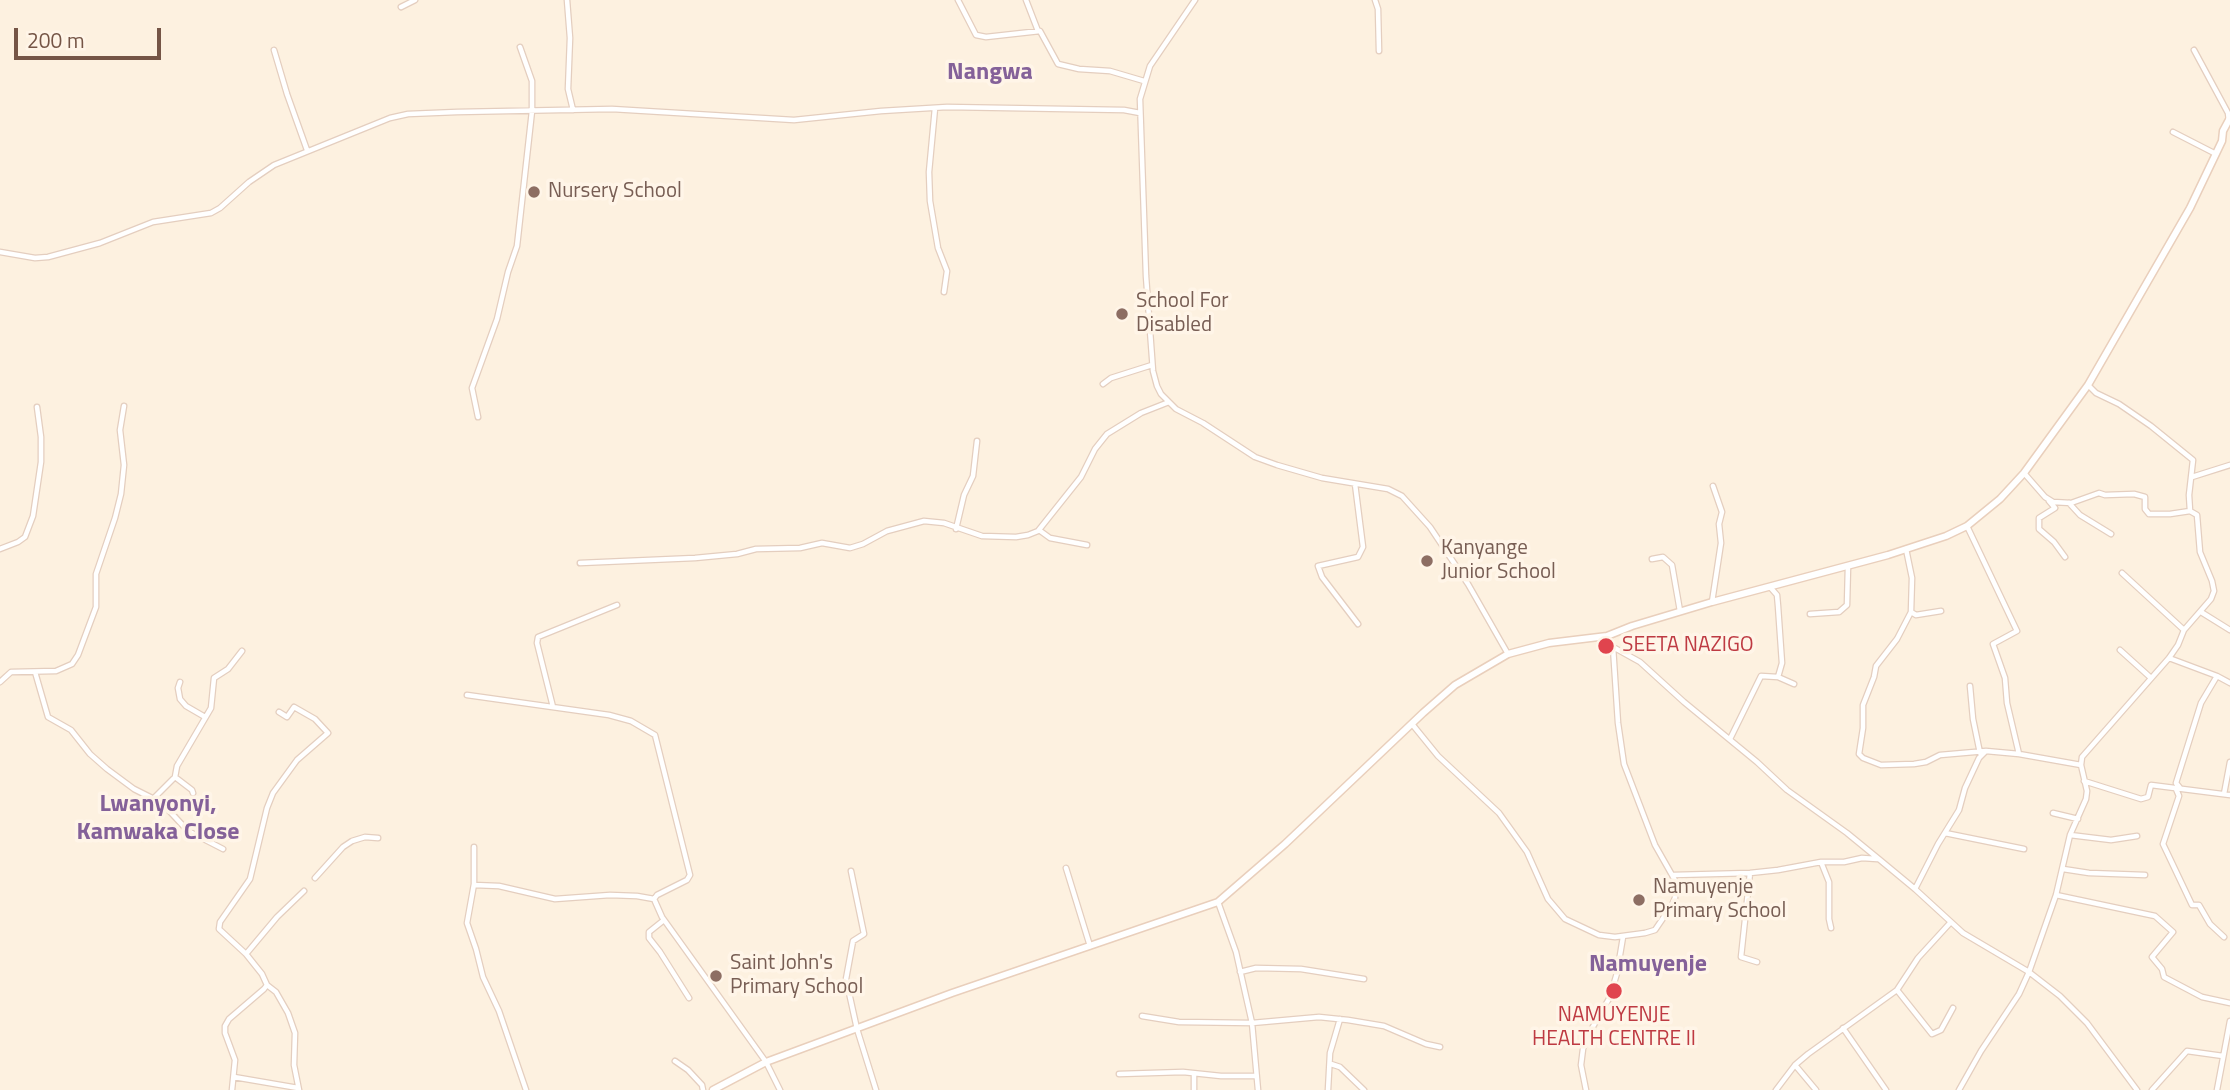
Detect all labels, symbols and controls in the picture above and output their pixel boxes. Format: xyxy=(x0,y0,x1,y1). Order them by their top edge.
scale bar xyxy=(18,14,164,58)
text: 200 m xyxy=(27,24,84,56)
district label: Nangwa xyxy=(947,59,1033,87)
place label: Nursery School xyxy=(548,179,682,205)
marker: Nursery School xyxy=(526,184,542,200)
place label: School For Disabled xyxy=(1136,289,1228,339)
marker: School For Disabled xyxy=(1114,306,1130,322)
place label: Kanyange Junior School xyxy=(1441,536,1556,586)
marker: Kanyange Junior School xyxy=(1419,553,1435,569)
place label: SEETA NAZIGO xyxy=(1622,633,1754,659)
marker: SEETA NAZIGO xyxy=(1596,636,1616,656)
district label: Lwanyonyi, Kamwaka Close xyxy=(77,791,239,847)
place label: Namuyenje Primary School xyxy=(1653,875,1786,925)
marker: Namuyenje Primary School xyxy=(1631,892,1647,908)
place label: Saint John's Primary School xyxy=(730,951,863,1001)
district label: Namuyenje xyxy=(1589,951,1707,979)
marker: Saint John's Primary School xyxy=(708,968,724,984)
marker: NAMUYENJE HEALTH CENTRE II xyxy=(1604,981,1624,1001)
place label: NAMUYENJE HEALTH CENTRE II xyxy=(1532,1003,1696,1053)

